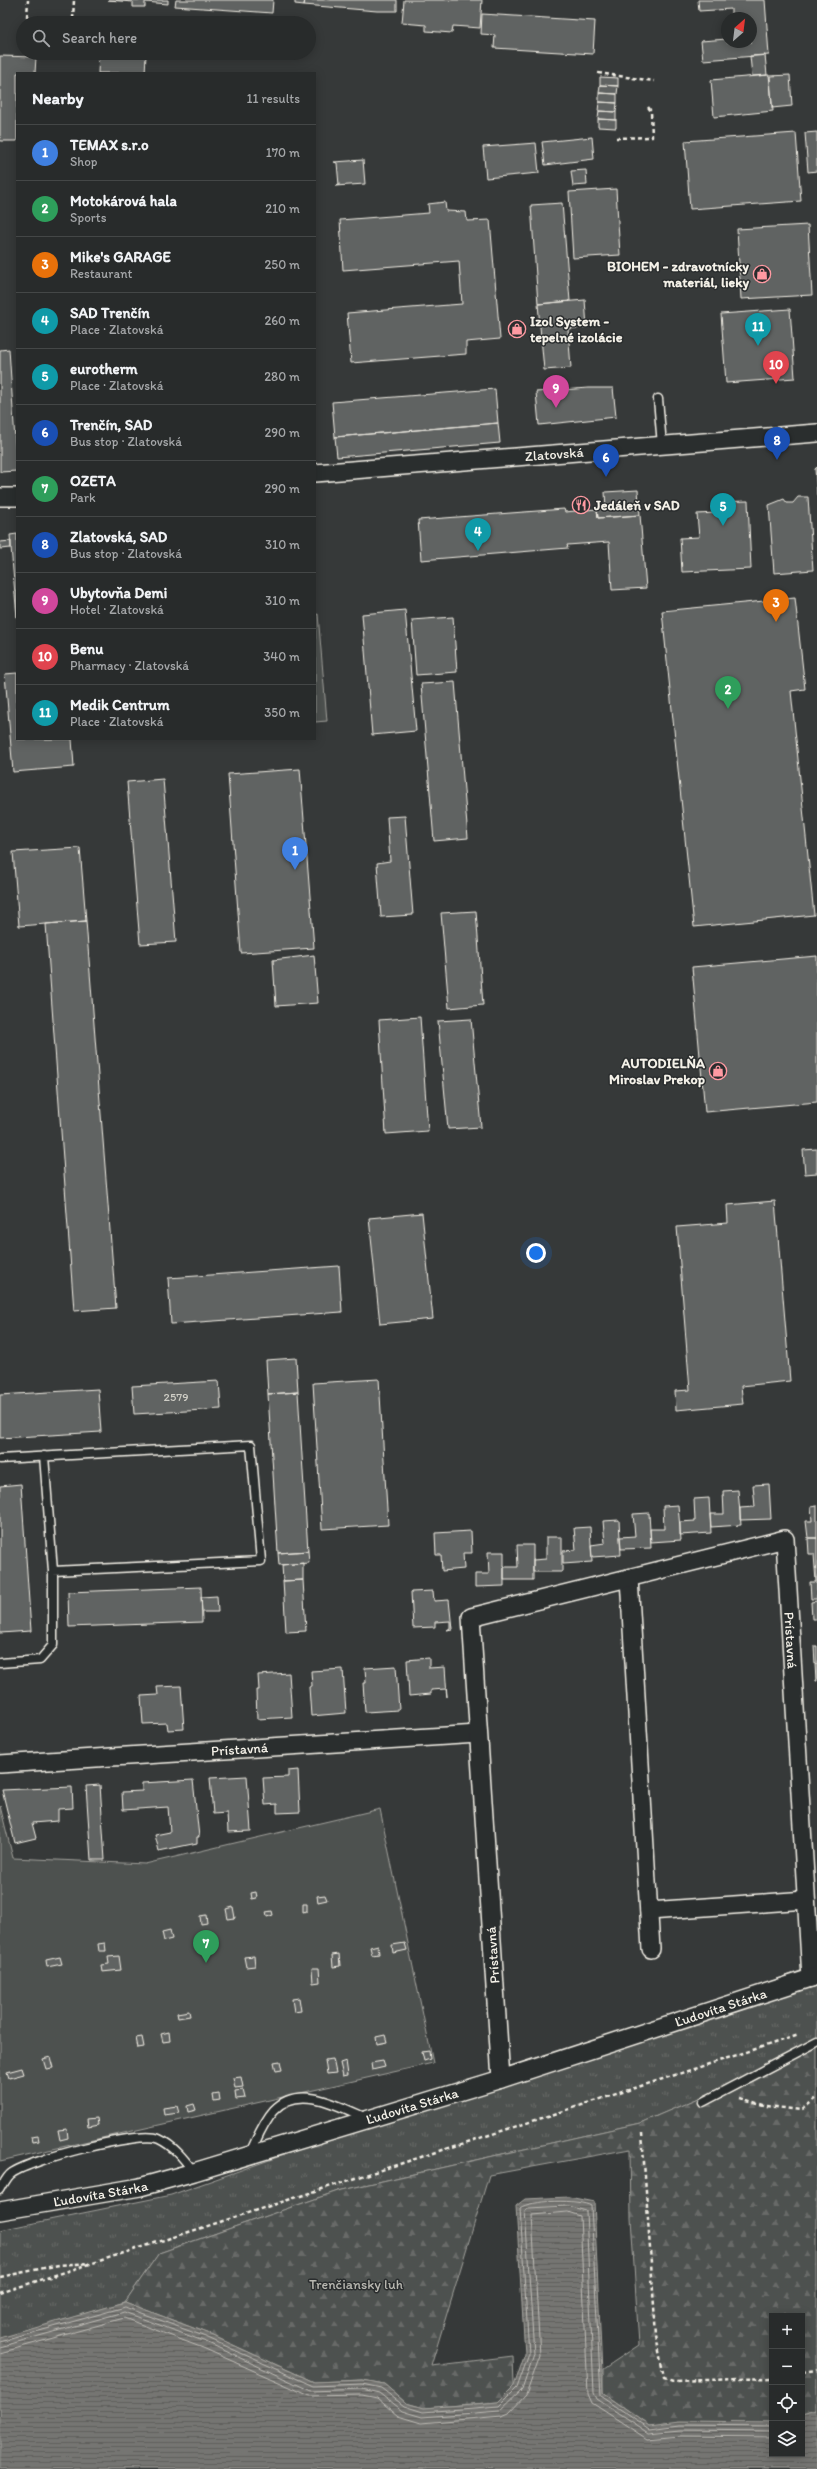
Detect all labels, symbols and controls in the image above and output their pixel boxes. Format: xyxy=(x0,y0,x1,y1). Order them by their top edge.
north arrow xyxy=(721,12,757,48)
search box xyxy=(16,16,316,60)
icon: search xyxy=(30,27,52,49)
text: Search here xyxy=(62,29,137,47)
text: Nearby xyxy=(32,88,84,108)
text: 11 results xyxy=(246,91,300,106)
text: TEMAX s.r.o xyxy=(70,136,149,154)
text: 1 xyxy=(42,145,48,160)
text: 170 m xyxy=(266,145,300,160)
text: Shop xyxy=(70,154,97,169)
text: Motokárová hala xyxy=(70,192,177,210)
text: 2 xyxy=(42,201,48,216)
text: 210 m xyxy=(265,201,300,216)
text: Sports xyxy=(70,210,106,225)
text: Mike's GARAGE xyxy=(70,248,171,266)
text: 3 xyxy=(41,257,49,272)
text: 250 m xyxy=(264,257,300,272)
place label: BIOHEM - zdravotnícky materiál, lieky xyxy=(607,258,749,291)
shop icon: BIOHEM - zdravotnícky materiál, lieky xyxy=(752,264,772,284)
text: Restaurant xyxy=(70,266,132,281)
text: SAD Trenčín xyxy=(70,304,150,322)
text: 4 xyxy=(41,313,49,328)
text: 260 m xyxy=(264,313,300,328)
place label: Izol System - tepelné izolácie xyxy=(530,313,623,346)
pin: 11 xyxy=(745,313,771,346)
shop icon: Izol System - tepelné izolácie xyxy=(507,319,527,339)
text: Place · Zlatovská xyxy=(70,322,163,337)
pin: 10 xyxy=(763,351,789,384)
text: eurotherm xyxy=(70,360,138,378)
text: 5 xyxy=(42,369,48,384)
text: 280 m xyxy=(264,369,300,384)
pin: 9 xyxy=(543,375,569,408)
text: Place · Zlatovská xyxy=(70,378,163,393)
text: Trenčín, SAD xyxy=(70,416,152,434)
text: 6 xyxy=(42,425,48,440)
text: 290 m xyxy=(264,425,300,440)
pin: 8 xyxy=(764,427,790,460)
text: Bus stop · Zlatovská xyxy=(70,434,182,449)
street label: Zlatovská xyxy=(524,443,585,465)
pin: 6 xyxy=(593,444,619,477)
text: OZETA xyxy=(70,472,116,490)
text: 7 xyxy=(42,481,48,496)
text: 290 m xyxy=(264,481,300,496)
text: Park xyxy=(70,490,96,505)
pin: 5 xyxy=(710,493,736,526)
restaurant icon: Jedáleň v SAD xyxy=(571,495,591,515)
place label: Jedáleň v SAD xyxy=(593,497,680,514)
pin: 4 xyxy=(465,518,491,551)
text: Zlatovská, SAD xyxy=(70,528,167,546)
text: 8 xyxy=(41,537,49,552)
text: 310 m xyxy=(265,537,300,552)
text: Bus stop · Zlatovská xyxy=(70,546,182,561)
text: Ubytovňa Demi xyxy=(70,584,167,602)
pin: 3 xyxy=(763,589,789,622)
text: 9 xyxy=(42,593,48,608)
text: 310 m xyxy=(265,593,300,608)
text: Hotel · Zlatovská xyxy=(70,602,164,617)
text: Benu xyxy=(70,640,104,658)
text: 10 xyxy=(38,649,52,664)
text: 340 m xyxy=(263,649,300,664)
text: Pharmacy · Zlatovská xyxy=(70,658,189,673)
pin: 2 xyxy=(715,676,741,709)
text: Medik Centrum xyxy=(70,696,170,714)
text: 11 xyxy=(39,705,51,720)
text: 350 m xyxy=(264,705,300,720)
text: Place · Zlatovská xyxy=(70,714,163,729)
pin: 1 xyxy=(282,837,308,870)
place label: AUTODIELŇA Miroslav Prekop xyxy=(609,1055,706,1088)
shop icon: AUTODIELŇA Miroslav Prekop xyxy=(708,1061,728,1081)
your location xyxy=(526,1243,546,1263)
house number: 2579 xyxy=(164,1390,188,1404)
street label: Prístavná xyxy=(781,1611,801,1670)
street label: Prístavná xyxy=(210,1739,269,1759)
street label: Prístavná xyxy=(482,1925,503,1984)
pin: 7 xyxy=(193,1930,219,1963)
street label: Ľudovíta Stárka xyxy=(673,1984,770,2030)
street label: Ľudovíta Stárka xyxy=(364,2084,461,2128)
street label: Ľudovíta Stárka xyxy=(52,2177,150,2210)
park label: Trenčiansky luh xyxy=(309,2276,403,2293)
map controls xyxy=(769,2313,805,2457)
button: + xyxy=(769,2313,805,2349)
button: − xyxy=(769,2349,805,2385)
button: locate xyxy=(769,2385,805,2421)
button: layers xyxy=(769,2421,805,2457)

